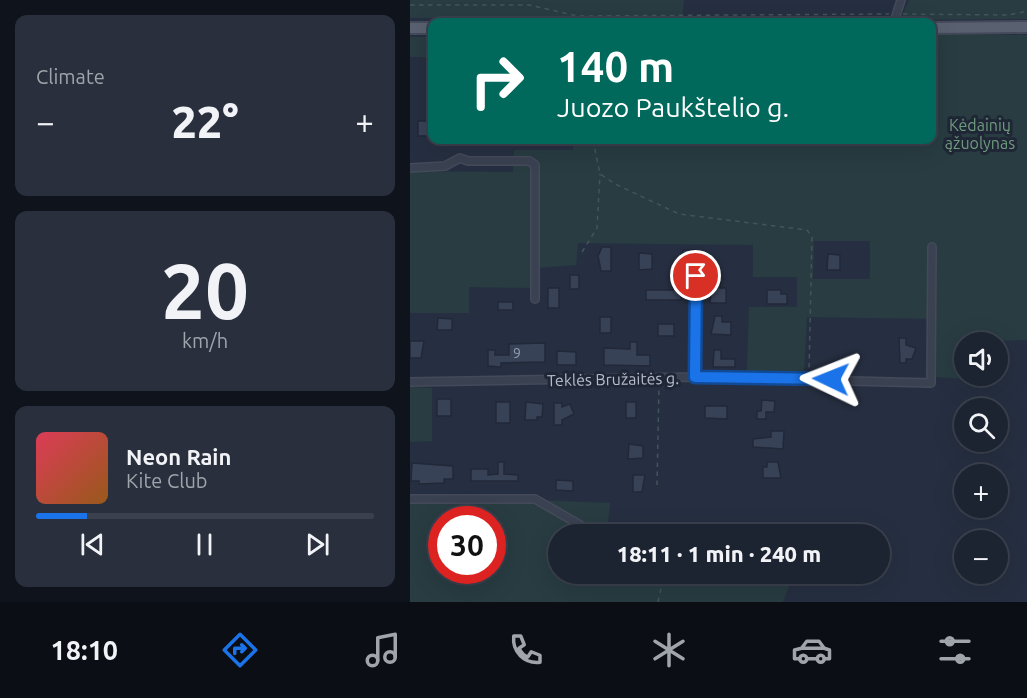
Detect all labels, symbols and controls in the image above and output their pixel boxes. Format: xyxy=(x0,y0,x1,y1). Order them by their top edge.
icon: right xyxy=(458,42,536,120)
text: 140 m xyxy=(557,43,674,90)
text: Climate xyxy=(36,65,105,88)
text: Juozo Paukštelio g. xyxy=(557,92,789,122)
text: 22° xyxy=(171,96,239,147)
text: − xyxy=(36,103,55,140)
text: + xyxy=(355,103,374,140)
park label: Kėdainių ąžuolynas xyxy=(945,116,1015,152)
text: 20 xyxy=(161,246,249,334)
pin xyxy=(670,250,721,301)
icon: arrive xyxy=(679,259,712,292)
text: km/h xyxy=(182,329,228,352)
map controls xyxy=(954,332,1008,584)
button: sound xyxy=(954,332,1008,386)
house number: 9 xyxy=(513,345,521,361)
position arrow xyxy=(799,347,863,411)
street label: Teklės Bružaitės g. xyxy=(547,369,679,389)
button: search xyxy=(954,398,1008,452)
text: Neon Rain xyxy=(126,444,231,469)
button: + xyxy=(954,464,1008,518)
text: Kite Club xyxy=(126,469,208,492)
speed limit sign: 30 xyxy=(428,506,506,584)
icon: previous xyxy=(76,528,109,561)
icon: pause xyxy=(188,528,221,561)
icon: next xyxy=(301,528,334,561)
button: − xyxy=(954,530,1008,584)
text: 18:11 · 1 min · 240 m xyxy=(617,541,821,566)
icon: directions xyxy=(219,629,261,671)
icon: music xyxy=(362,629,404,671)
icon: phone xyxy=(505,629,547,671)
icon: climate xyxy=(648,629,690,671)
icon: car xyxy=(791,629,833,671)
icon: filters xyxy=(934,629,976,671)
text: 18:10 xyxy=(51,635,118,665)

